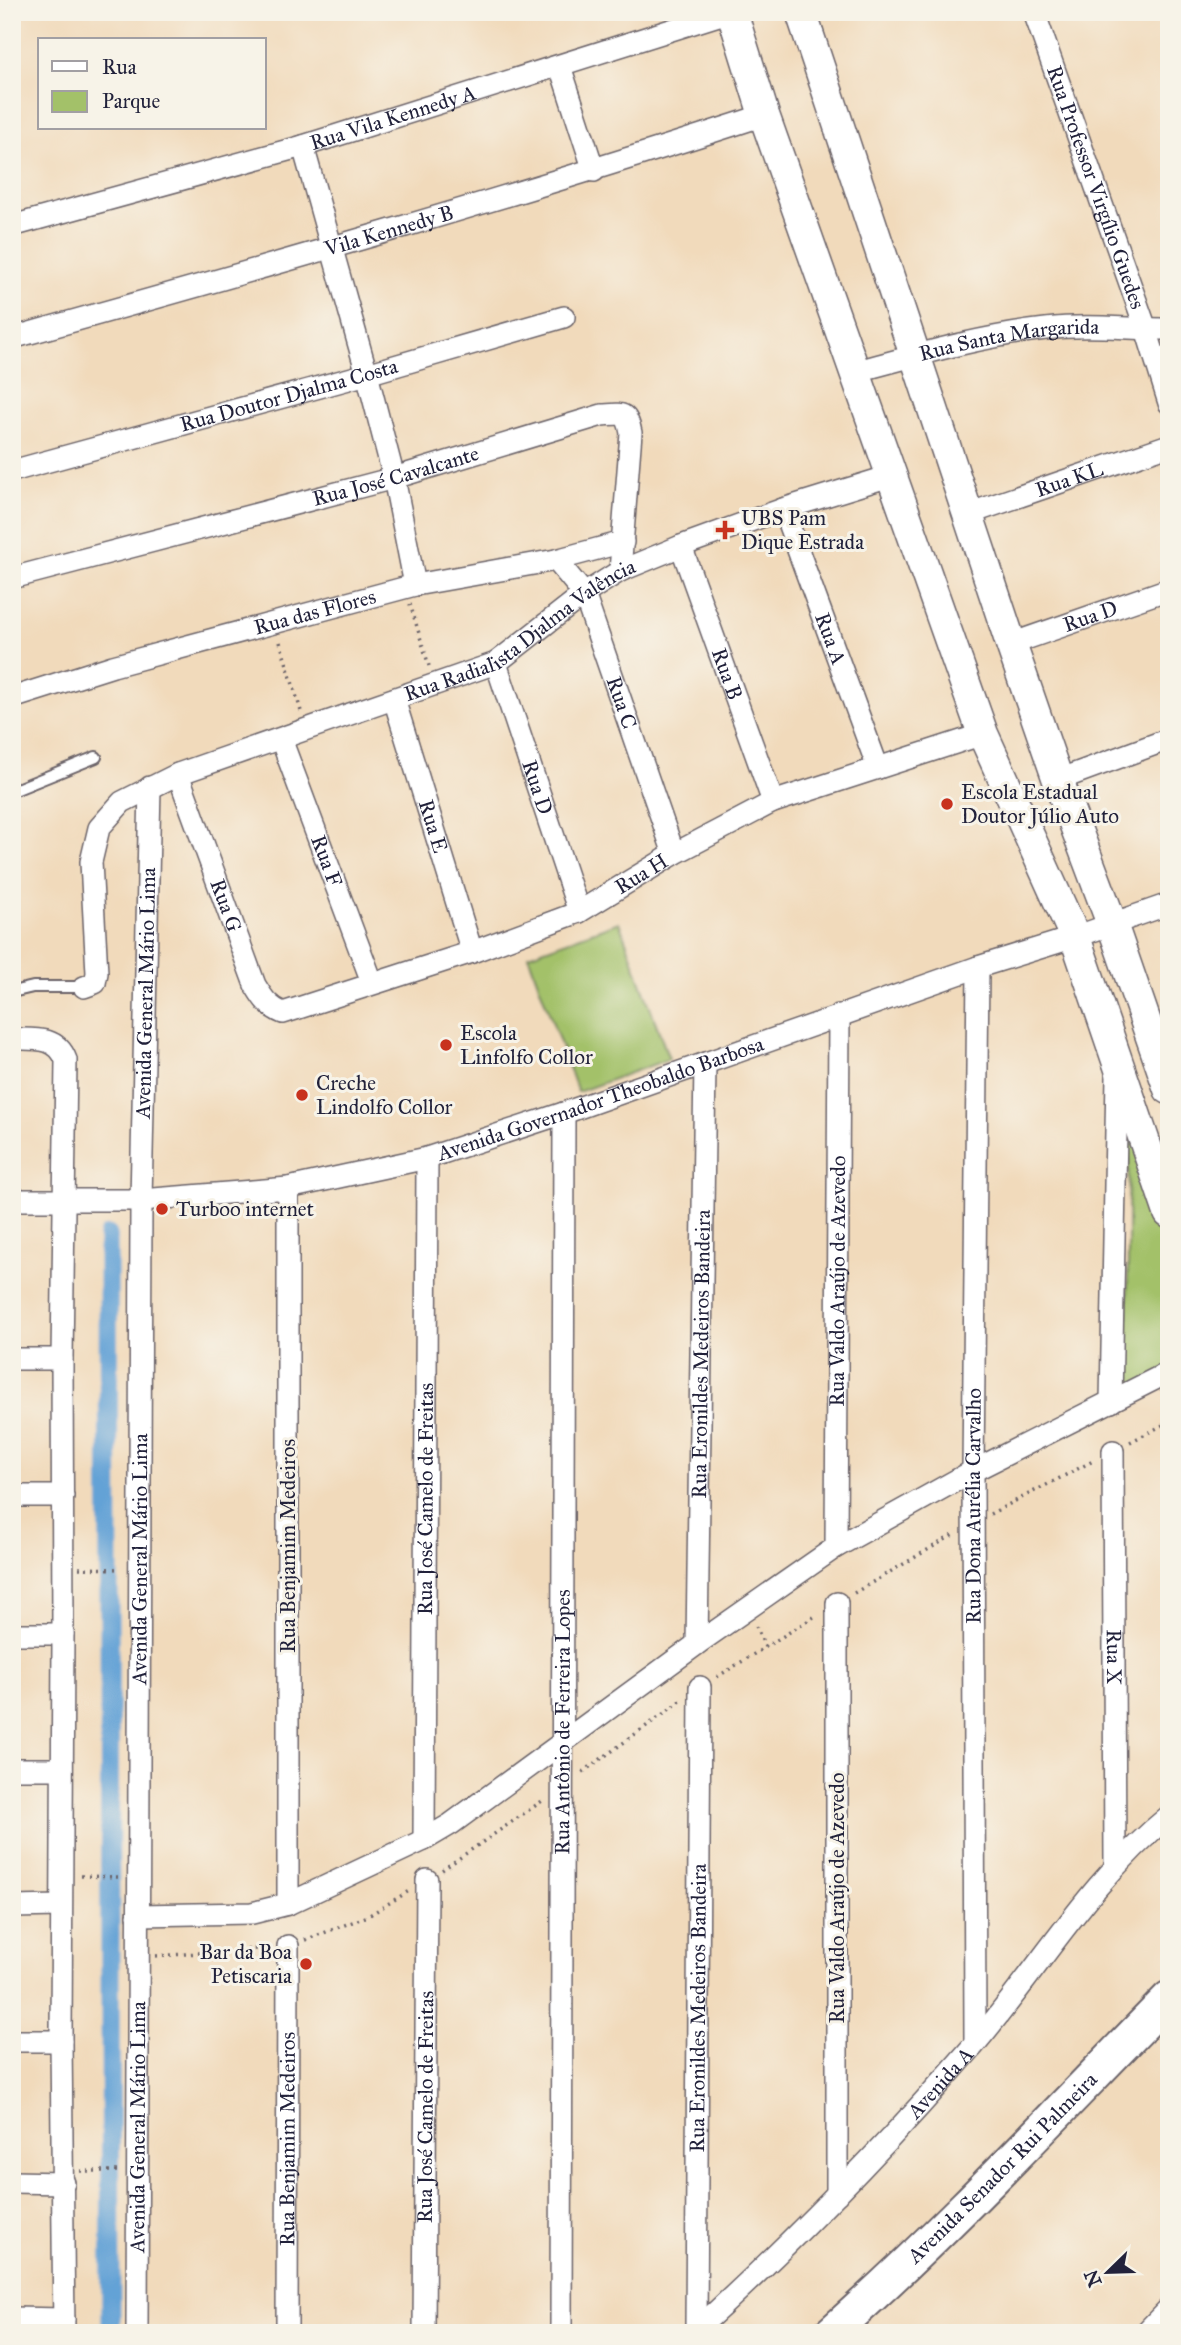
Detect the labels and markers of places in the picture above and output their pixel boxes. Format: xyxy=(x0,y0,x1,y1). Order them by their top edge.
place label: UBS Pam Dique Estrada xyxy=(741,505,864,555)
marker: UBS Pam Dique Estrada xyxy=(715,520,735,540)
place label: Escola Estadual Doutor Júlio Auto xyxy=(961,779,1119,829)
marker: Escola Estadual Doutor Júlio Auto xyxy=(939,796,955,812)
place label: Escola Linfolfo Collor xyxy=(460,1020,593,1070)
marker: Escola Linfolfo Collor xyxy=(438,1037,454,1053)
place label: Creche Lindolfo Collor xyxy=(316,1070,453,1120)
marker: Creche Lindolfo Collor xyxy=(294,1087,310,1103)
place label: Turboo internet xyxy=(176,1196,315,1222)
marker: Turboo internet xyxy=(154,1201,170,1217)
place label: Bar da Boa Petiscaria xyxy=(199,1939,292,1989)
marker: Bar da Boa Petiscaria xyxy=(298,1956,314,1972)

